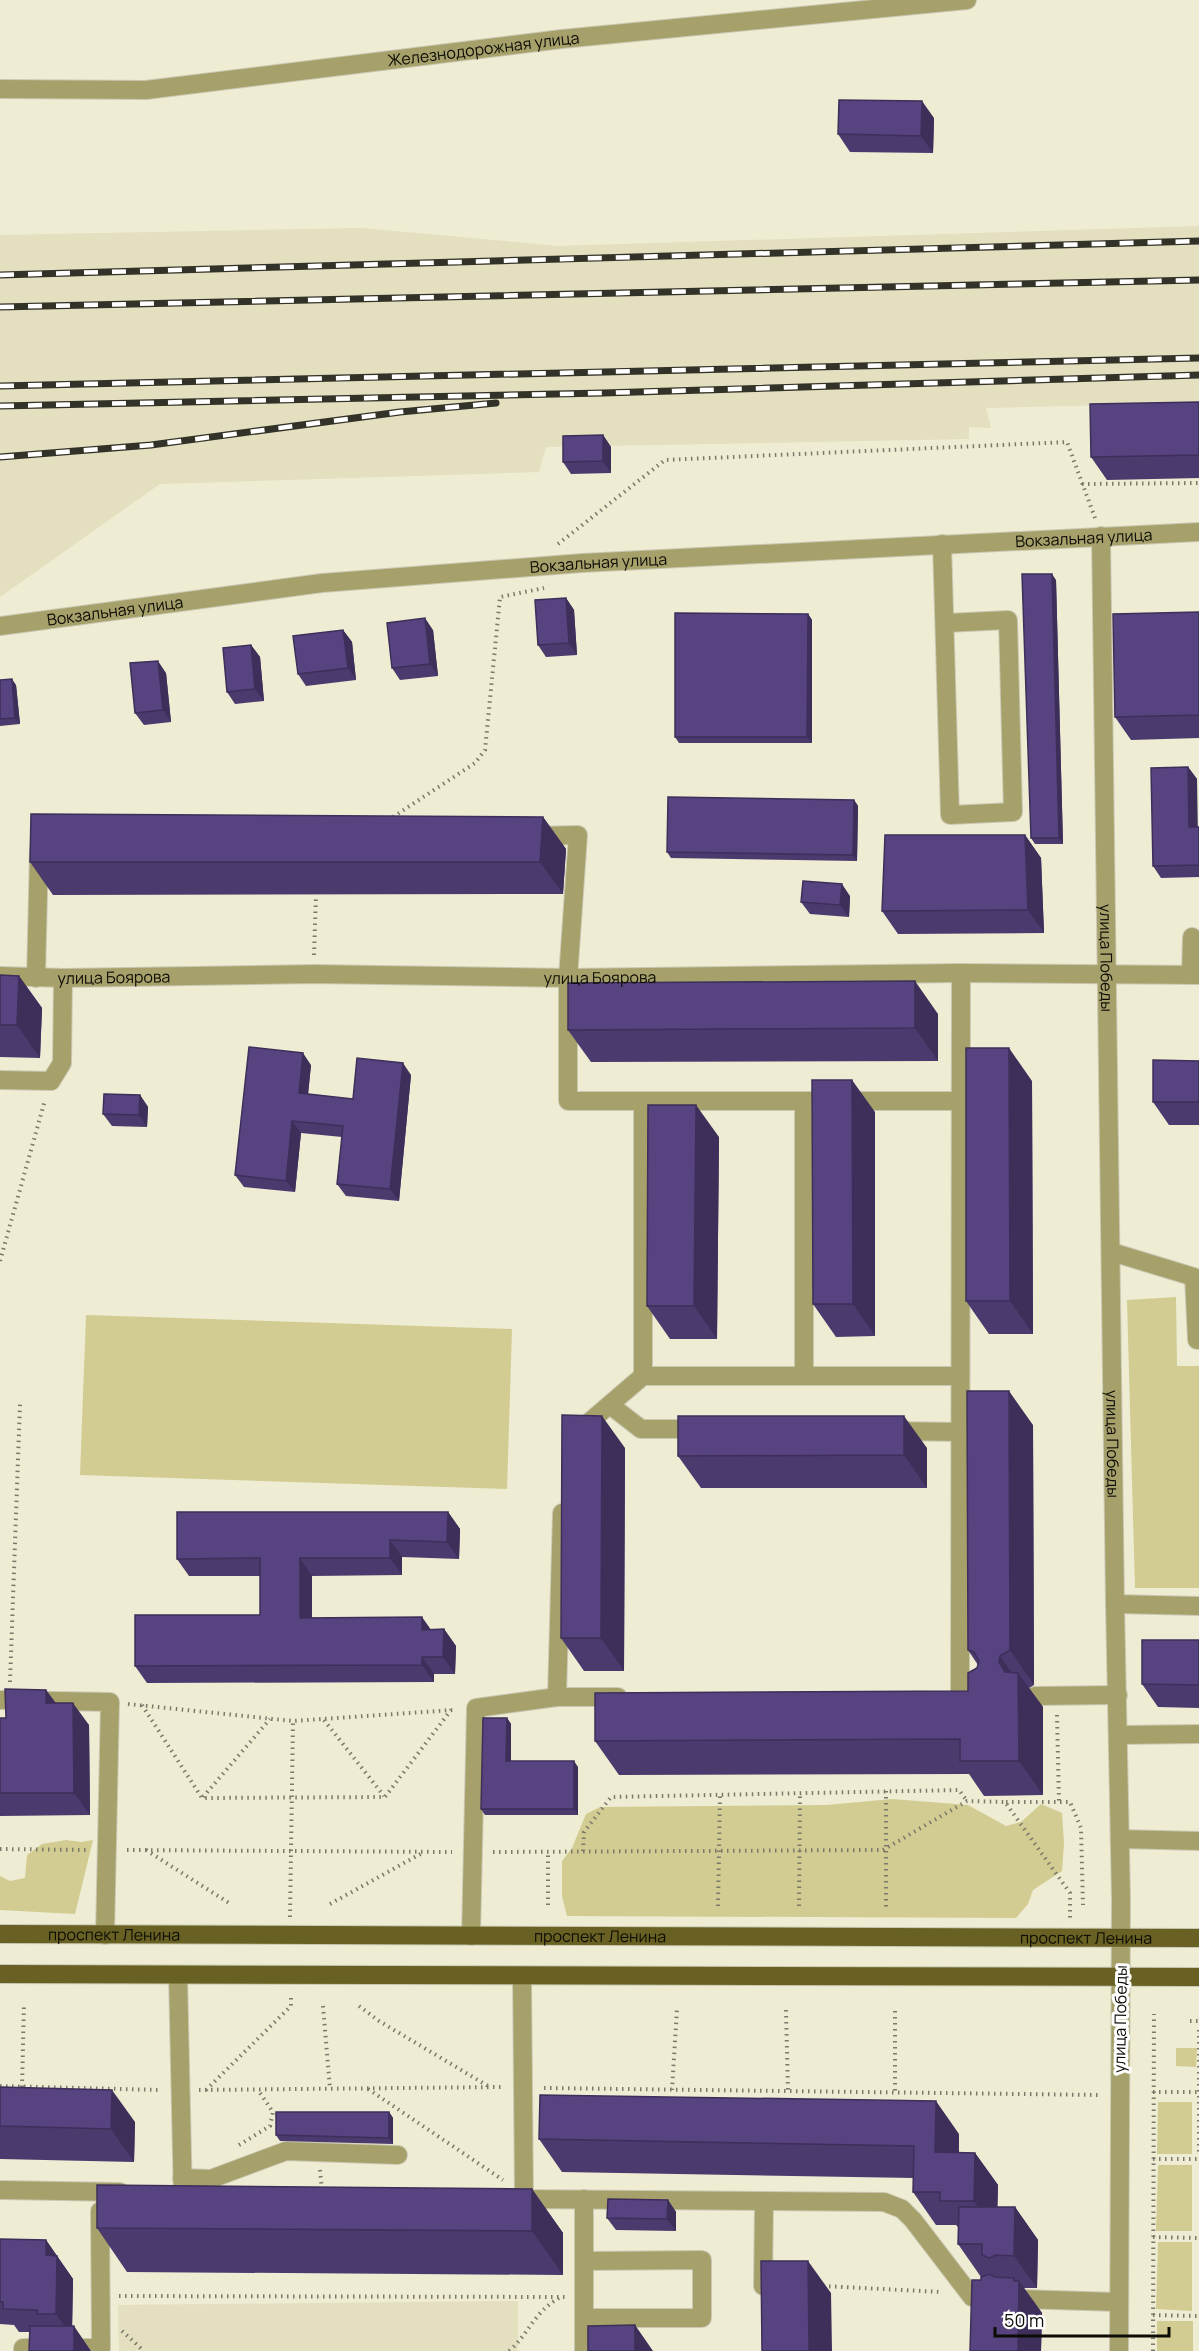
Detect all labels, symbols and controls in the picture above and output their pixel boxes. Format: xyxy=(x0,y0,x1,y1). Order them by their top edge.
street label: Железнодорожная улица xyxy=(386,26,580,71)
street label: Вокзальная улица xyxy=(1015,523,1153,552)
street label: Вокзальная улица xyxy=(529,548,668,578)
street label: Вокзальная улица xyxy=(45,591,185,631)
street label: улица Победы xyxy=(1095,904,1118,1012)
street label: улица Боярова xyxy=(57,965,171,989)
street label: улица Боярова xyxy=(543,966,656,989)
street label: улица Победы xyxy=(1101,1390,1125,1498)
street label: проспект Ленина xyxy=(48,1923,180,1946)
street label: проспект Ленина xyxy=(534,1925,666,1947)
street label: проспект Ленина xyxy=(1020,1926,1152,1949)
street label: улица Победы xyxy=(1108,1965,1132,2073)
scale bar xyxy=(995,2300,1169,2338)
text: 50 m xyxy=(1004,2308,1044,2332)

